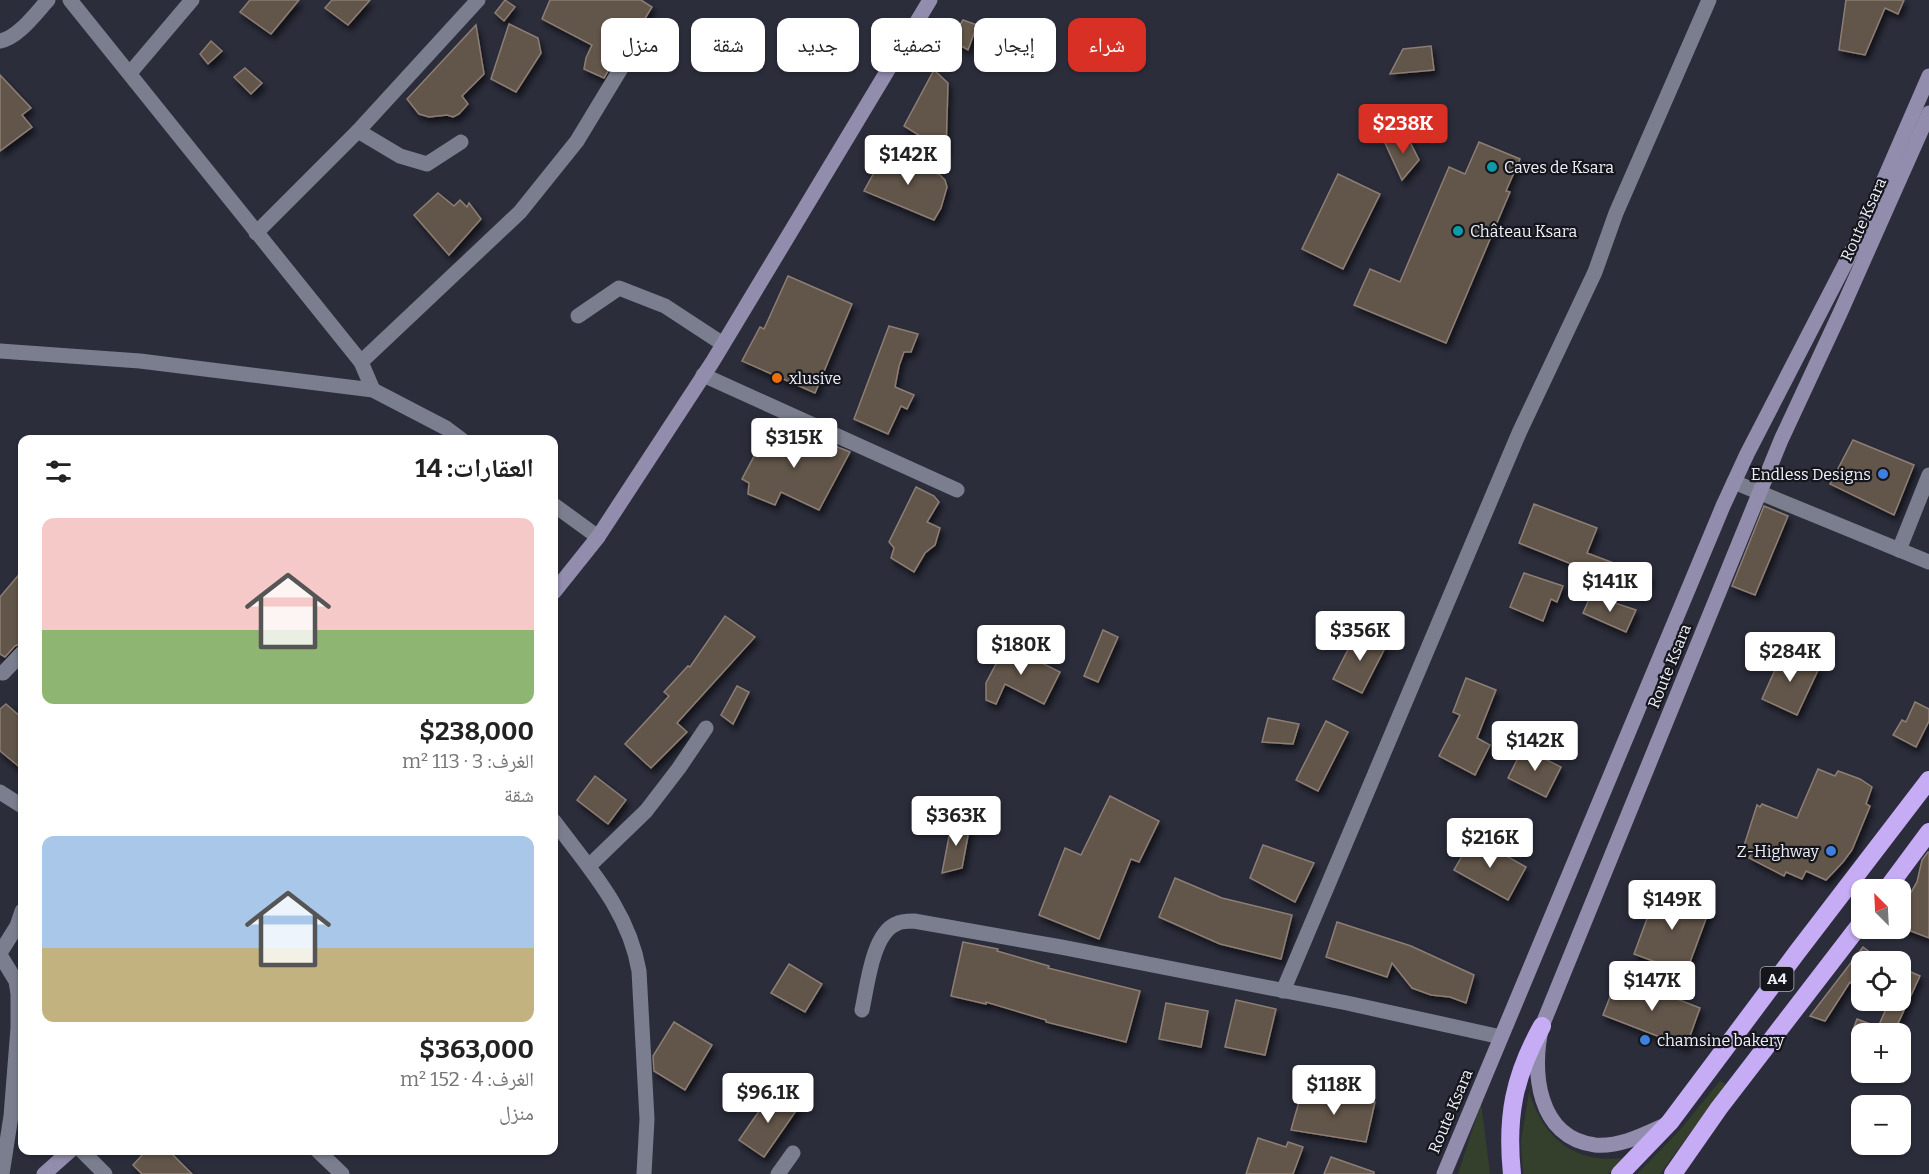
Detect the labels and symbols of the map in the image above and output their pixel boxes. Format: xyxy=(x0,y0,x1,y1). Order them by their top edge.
pin: $238K xyxy=(1361,104,1445,155)
pin: $142K xyxy=(866,135,950,186)
place label: Caves de Ksara xyxy=(1504,158,1614,177)
marker: Caves de Ksara xyxy=(1485,160,1499,174)
street label: Route Ksara xyxy=(1837,174,1890,264)
place label: Château Ksara xyxy=(1470,222,1577,241)
marker: Château Ksara xyxy=(1451,224,1465,238)
place label: xlusive xyxy=(789,369,841,388)
marker: xlusive xyxy=(770,371,784,385)
pin: $315K xyxy=(752,418,836,469)
place label: Endless Designs xyxy=(1751,465,1871,484)
marker: Endless Designs xyxy=(1876,467,1890,481)
pin: $141K xyxy=(1568,562,1652,613)
pin: $356K xyxy=(1318,611,1402,662)
street label: Route Ksara xyxy=(1644,621,1695,711)
pin: $180K xyxy=(979,625,1063,676)
pin: $284K xyxy=(1748,632,1832,683)
pin: $142K xyxy=(1493,721,1577,772)
pin: $363K xyxy=(914,796,998,847)
pin: $216K xyxy=(1448,818,1532,869)
place label: Z-Highway xyxy=(1737,842,1820,861)
marker: Z-Highway xyxy=(1824,844,1838,858)
north arrow xyxy=(1851,879,1911,939)
pin: $149K xyxy=(1630,880,1714,931)
pin: $147K xyxy=(1610,961,1694,1012)
road number: A4 xyxy=(1760,967,1794,991)
place label: chamsine bakery xyxy=(1657,1031,1785,1050)
marker: chamsine bakery xyxy=(1638,1033,1652,1047)
pin: $118K xyxy=(1292,1065,1376,1116)
street label: Route Ksara xyxy=(1424,1066,1477,1156)
pin: $96.1K xyxy=(719,1073,817,1124)

